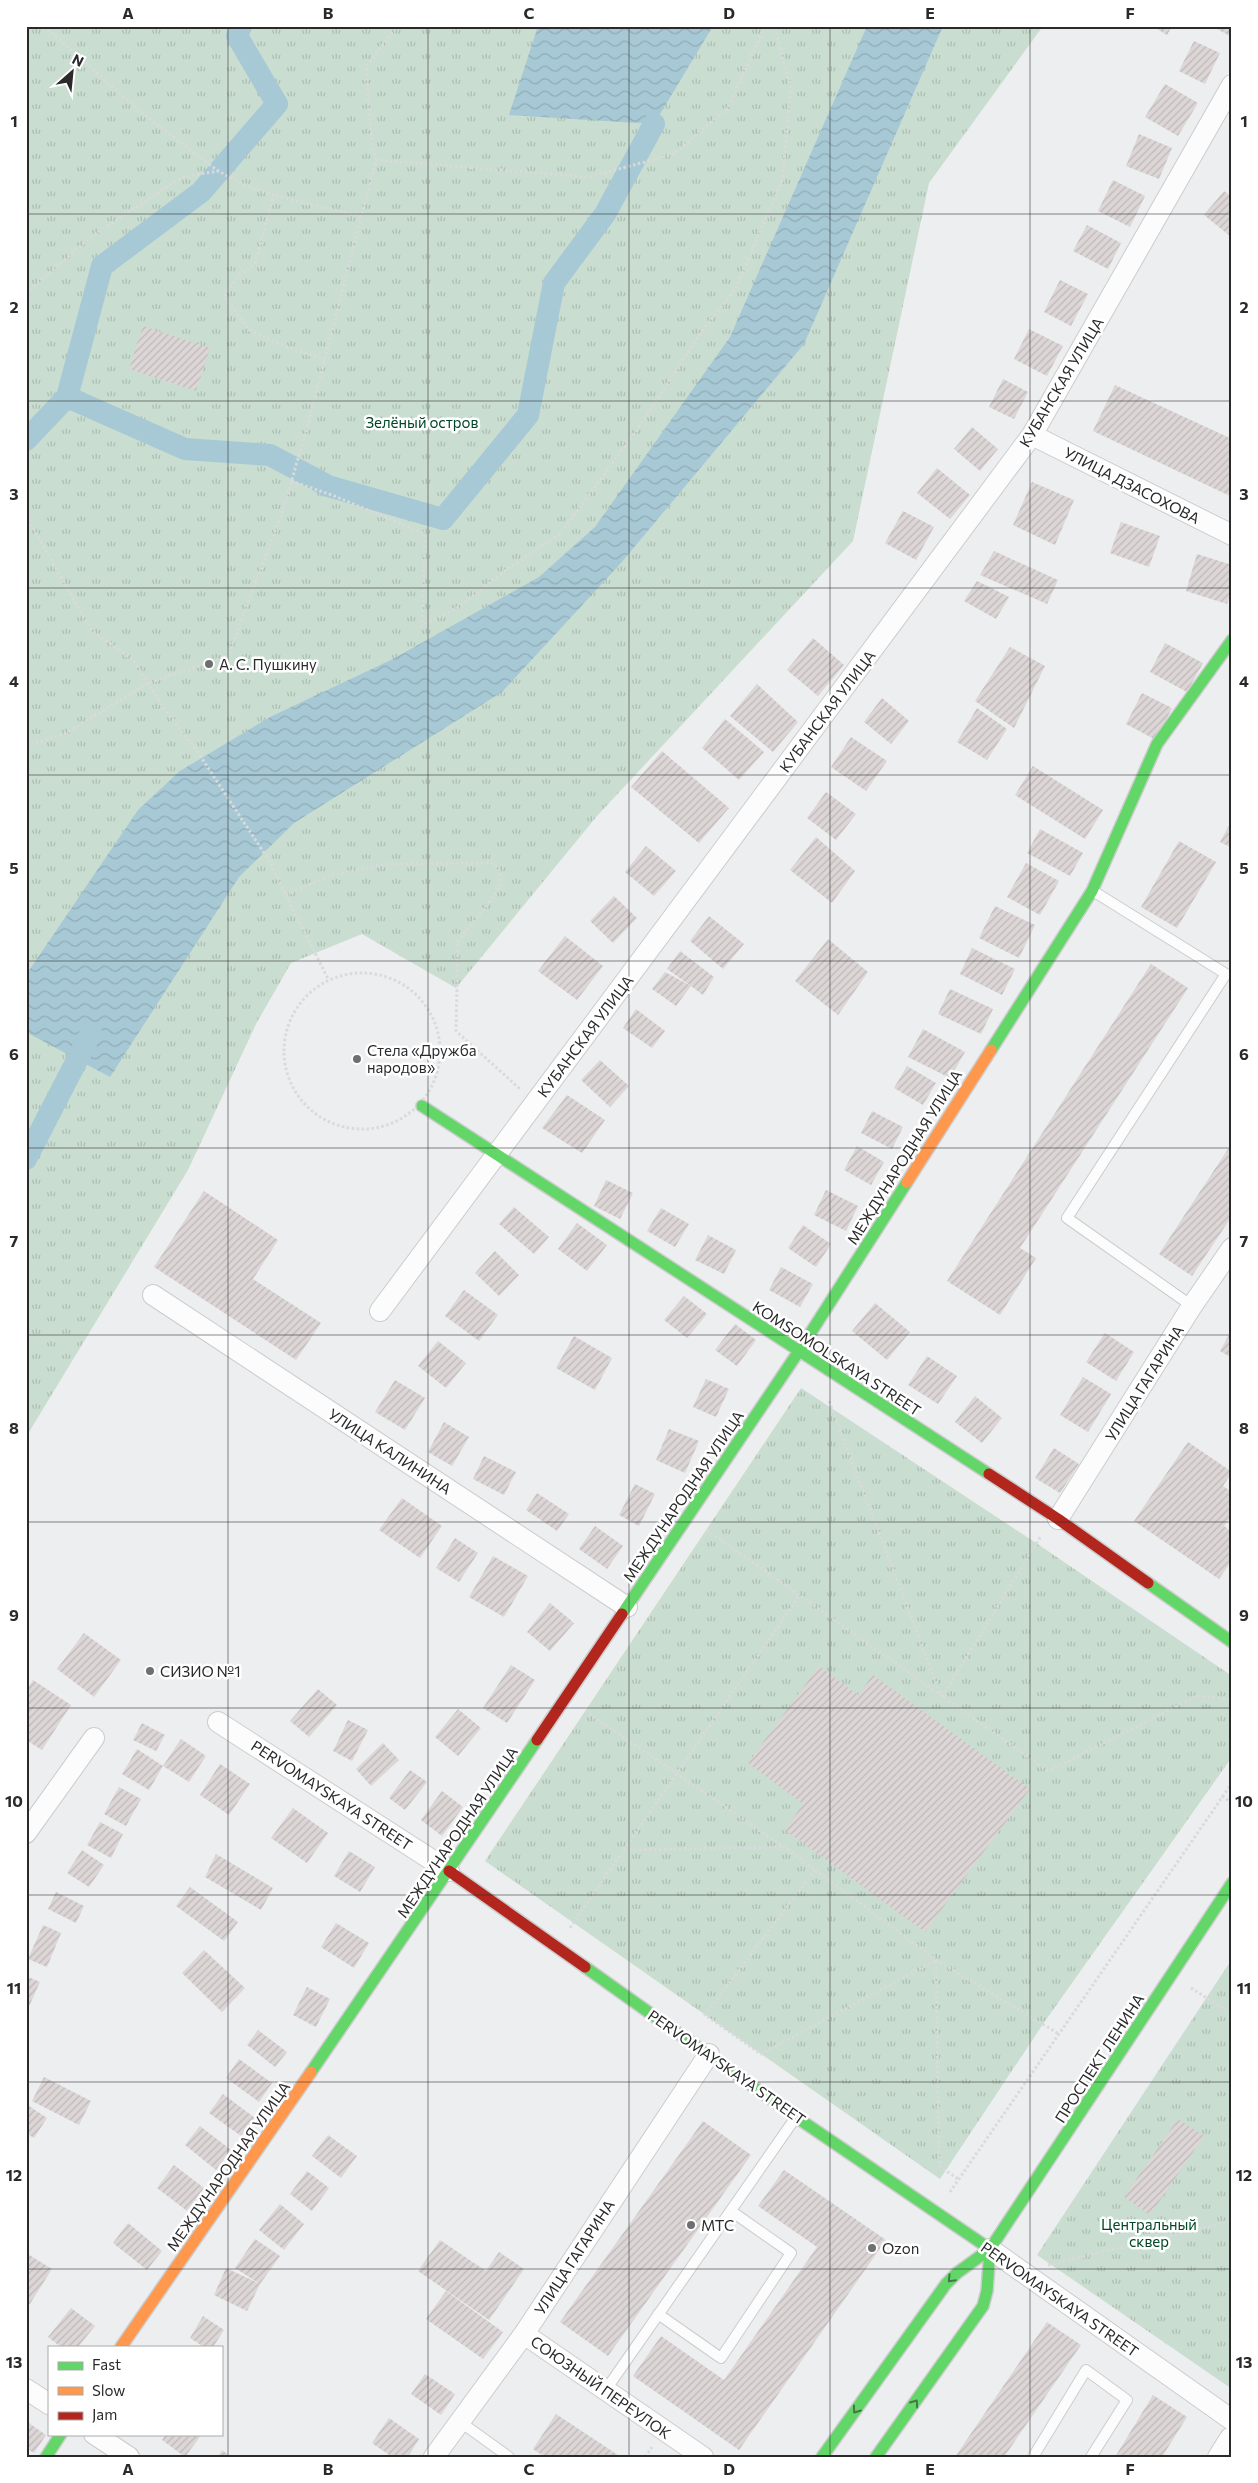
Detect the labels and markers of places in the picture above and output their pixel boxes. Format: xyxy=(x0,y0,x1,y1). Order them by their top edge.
place label: А. С. Пушкину xyxy=(219,655,317,673)
marker: А. С. Пушкину xyxy=(203,658,215,670)
place label: Стела «Дружба народов» xyxy=(367,1041,477,1076)
marker: Стела «Дружба народов» xyxy=(351,1053,363,1065)
place label: СИЗИО №1 xyxy=(160,1662,241,1680)
marker: СИЗИО №1 xyxy=(144,1665,156,1677)
place label: МТС xyxy=(701,2216,734,2234)
marker: МТС xyxy=(685,2219,697,2231)
place label: Ozon xyxy=(882,2239,919,2257)
marker: Ozon xyxy=(866,2242,878,2254)

